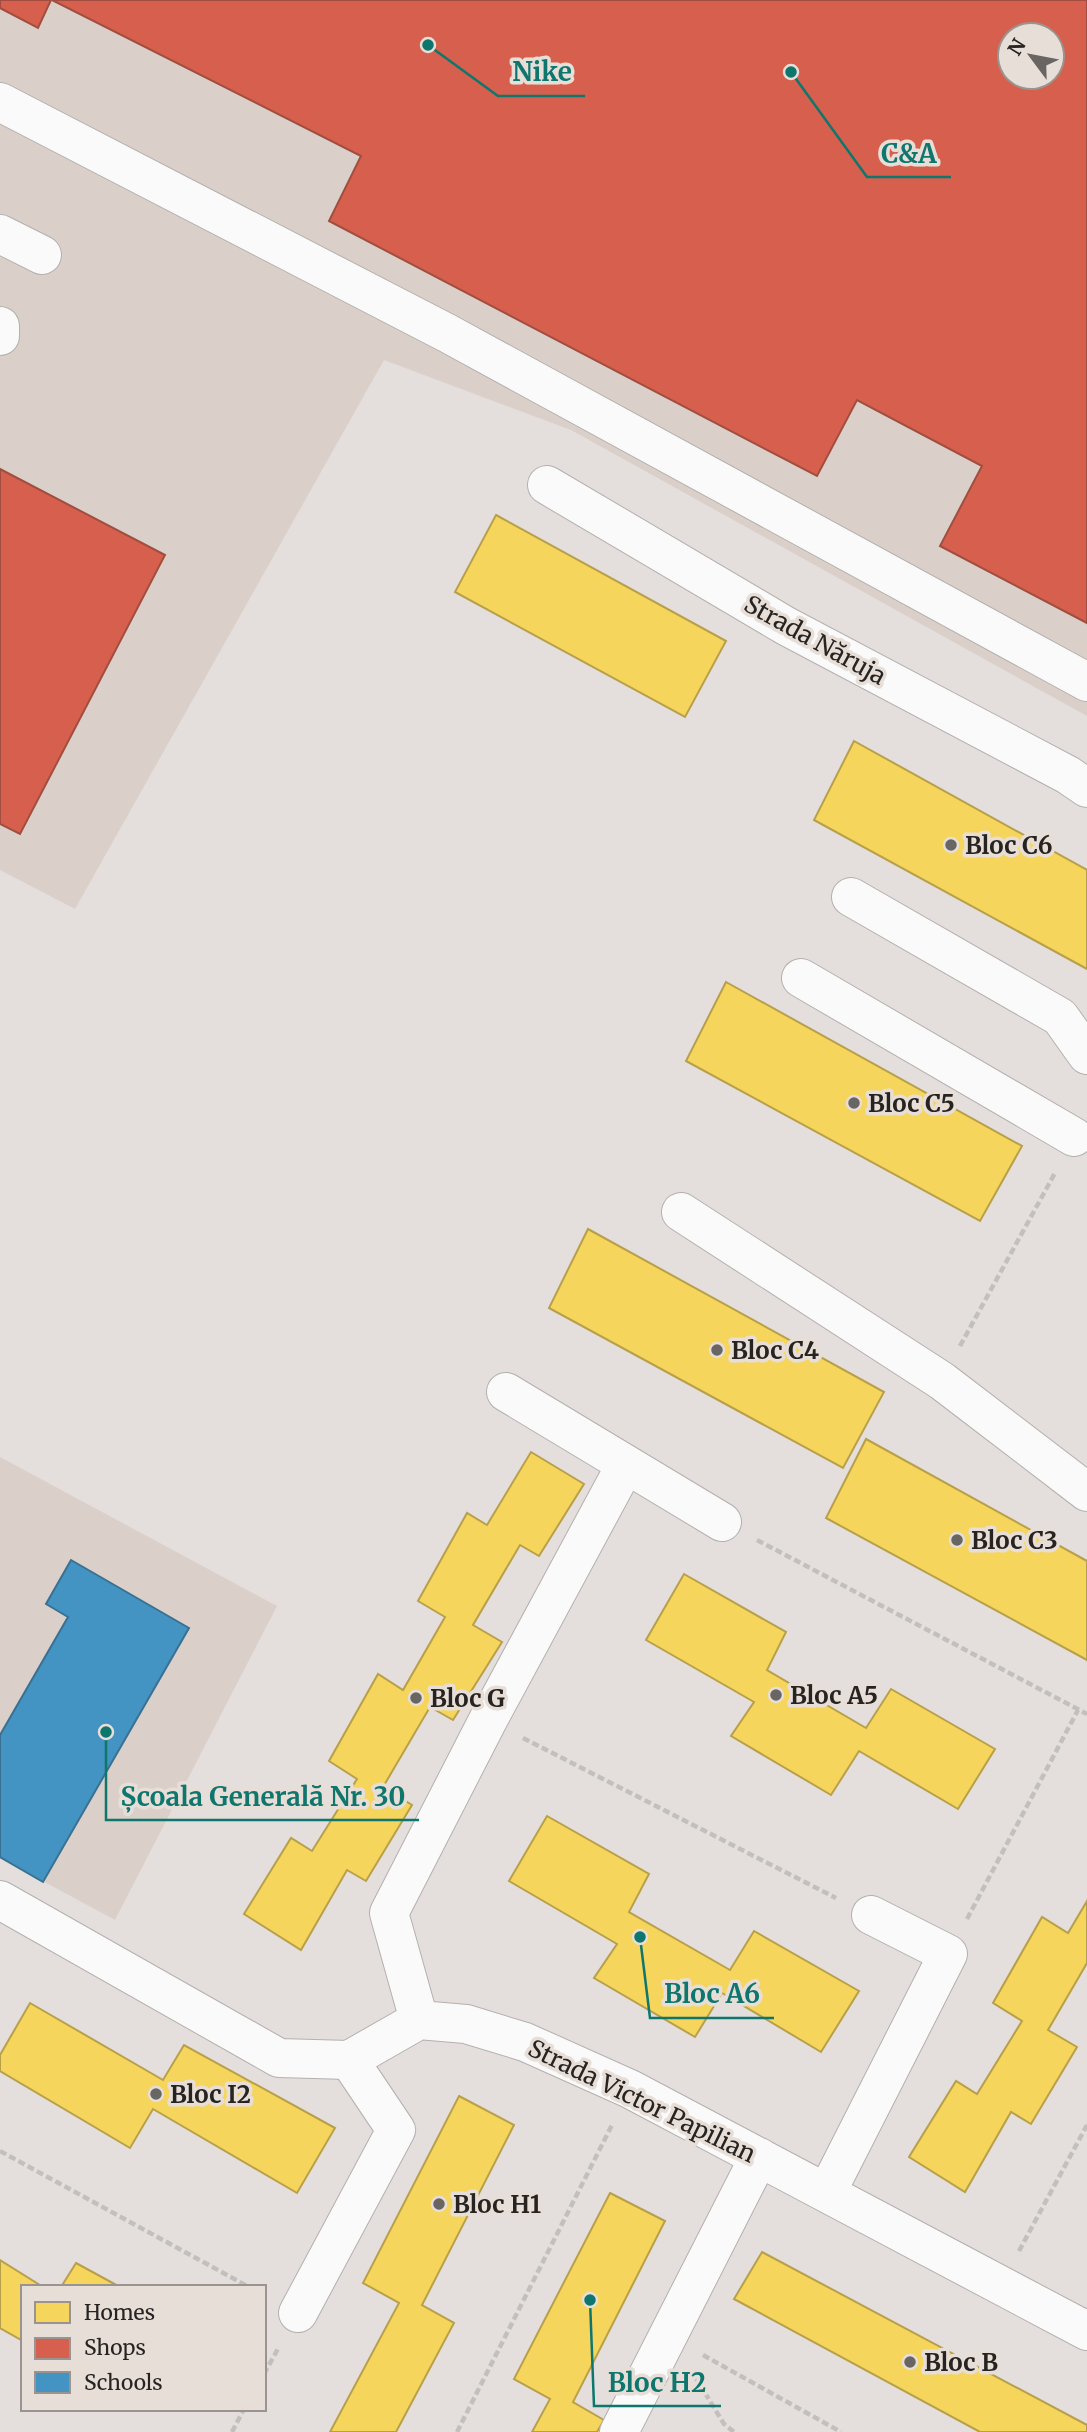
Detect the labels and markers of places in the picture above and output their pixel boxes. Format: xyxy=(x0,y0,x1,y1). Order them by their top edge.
callout: Nike xyxy=(498,49,585,96)
callout: C&A xyxy=(867,130,951,177)
place label: Bloc C6 xyxy=(965,830,1053,861)
marker: Bloc C6 xyxy=(943,837,959,853)
place label: Bloc C5 xyxy=(868,1088,955,1119)
marker: Bloc C5 xyxy=(846,1095,862,1111)
place label: Bloc C4 xyxy=(731,1335,819,1366)
marker: Bloc C4 xyxy=(709,1342,725,1358)
place label: Bloc C3 xyxy=(971,1525,1058,1556)
marker: Bloc C3 xyxy=(949,1532,965,1548)
place label: Bloc A5 xyxy=(790,1680,878,1711)
place label: Bloc G xyxy=(430,1683,505,1714)
marker: Bloc A5 xyxy=(768,1687,784,1703)
marker: Bloc G xyxy=(408,1690,424,1706)
callout: Școala Generală Nr. 30 xyxy=(106,1773,419,1820)
callout: Bloc A6 xyxy=(650,1971,774,2018)
place label: Bloc I2 xyxy=(170,2079,251,2110)
marker: Bloc I2 xyxy=(148,2086,164,2102)
place label: Bloc H1 xyxy=(453,2189,541,2220)
marker: Bloc H1 xyxy=(431,2196,447,2212)
place label: Bloc B xyxy=(924,2347,998,2378)
marker: Bloc B xyxy=(902,2354,918,2370)
callout: Bloc H2 xyxy=(594,2359,721,2406)

